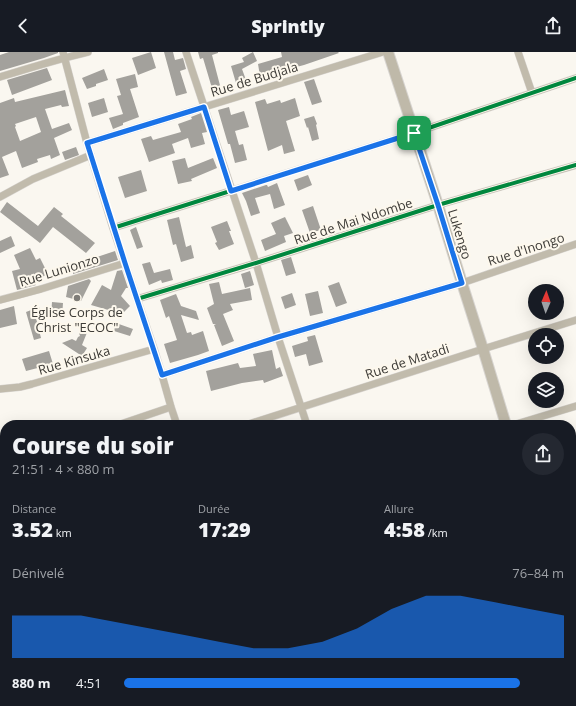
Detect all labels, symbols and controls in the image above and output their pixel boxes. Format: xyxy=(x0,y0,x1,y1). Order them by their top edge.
text: Sprintly xyxy=(251,14,325,38)
icon: back xyxy=(12,15,34,37)
icon: share xyxy=(542,15,564,37)
street label: Rue de Budjala xyxy=(208,57,300,101)
pin xyxy=(397,116,431,150)
icon: arrive xyxy=(403,122,425,144)
street label: Rue de Mai Ndombe xyxy=(291,193,415,249)
street label: Lukengo xyxy=(444,207,476,262)
street label: Rue d'Inongo xyxy=(485,228,567,270)
street label: Rue Lunionzo xyxy=(17,249,101,291)
north arrow xyxy=(528,284,564,320)
map controls xyxy=(528,284,564,408)
marker: Église Corps de Christ "ECOC" xyxy=(72,293,82,303)
place label: Église Corps de Christ "ECOC" xyxy=(31,303,123,336)
button: locate xyxy=(528,328,564,364)
street label: Rue de Matadi xyxy=(363,339,451,383)
street label: Rue Kinsuka xyxy=(36,341,112,379)
button: layers xyxy=(528,372,564,408)
text: Course du soir xyxy=(12,430,174,460)
button: share xyxy=(522,433,564,475)
text: 21:51 · 4 × 880 m xyxy=(12,460,115,478)
text: Distance xyxy=(12,501,56,516)
text: Durée xyxy=(198,501,230,516)
text: Allure xyxy=(384,501,414,516)
text: 3.52 xyxy=(12,516,53,543)
text: 17:29 xyxy=(198,516,251,543)
text: 4:58 xyxy=(384,516,425,543)
text: km xyxy=(53,525,72,540)
text: /km xyxy=(425,525,448,540)
text: Dénivelé xyxy=(12,564,64,582)
text: 76–84 m xyxy=(512,564,564,582)
text: 880 m xyxy=(12,674,50,692)
text: 4:51 xyxy=(76,674,102,692)

